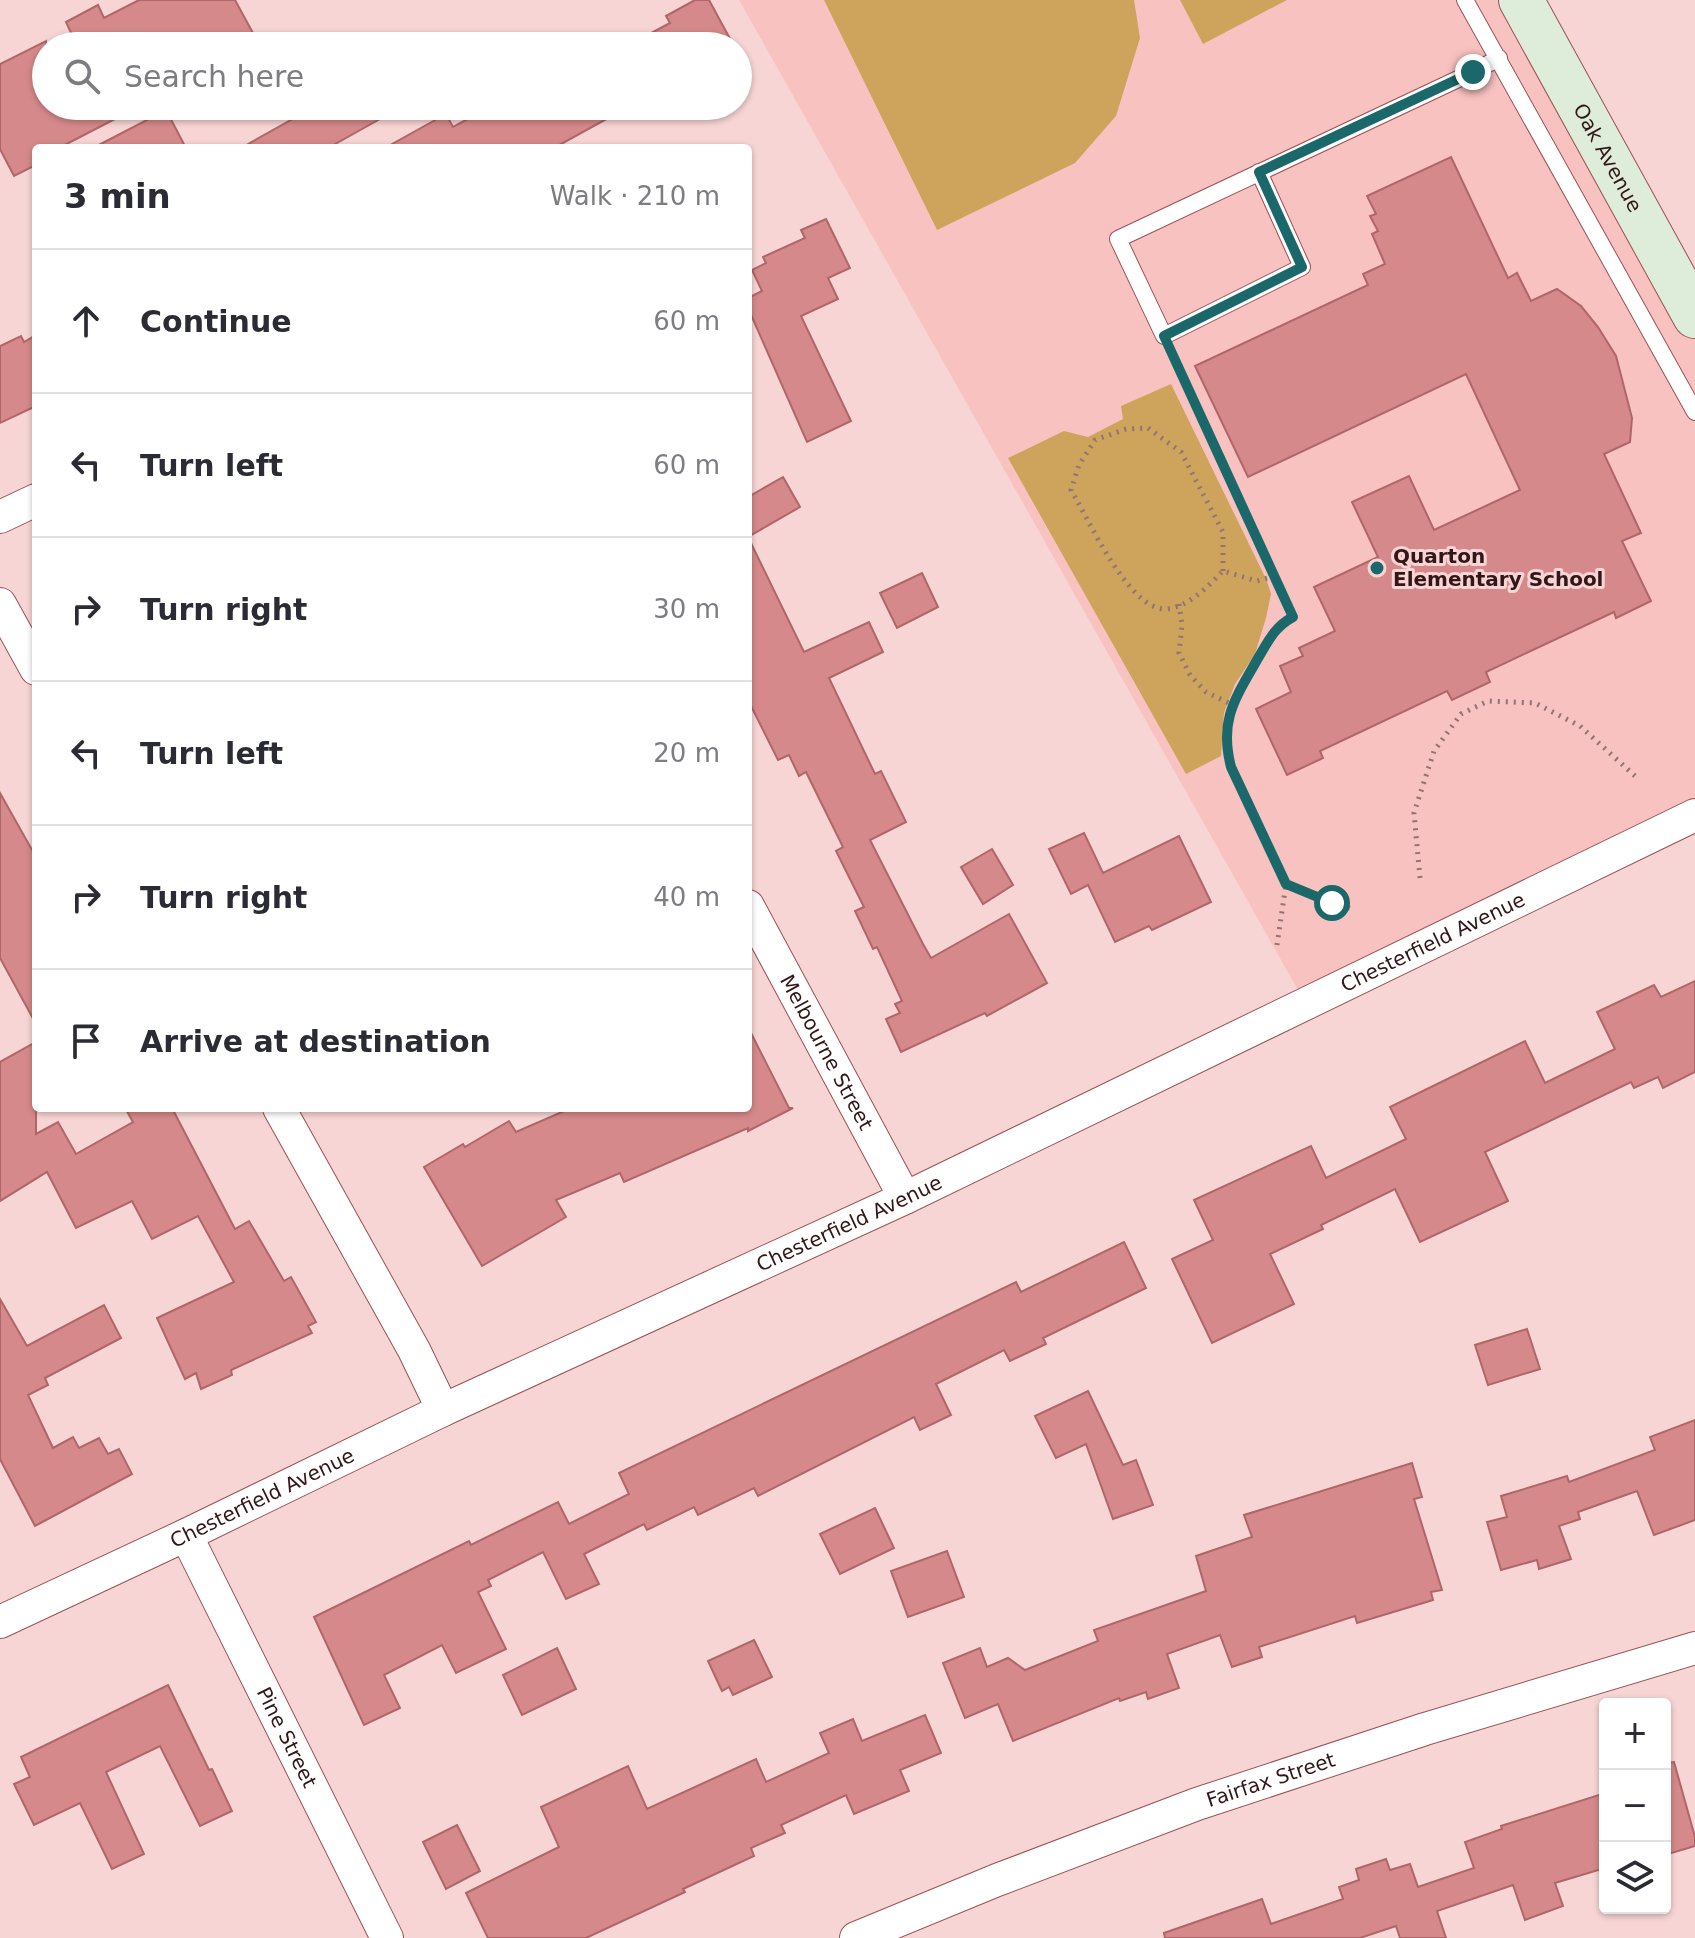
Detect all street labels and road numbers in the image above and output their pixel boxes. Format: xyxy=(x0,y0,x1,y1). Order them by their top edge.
street label: Oak Avenue xyxy=(1568,99,1647,216)
street label: Chesterfield Avenue xyxy=(1337,887,1529,997)
street label: Melbourne Street xyxy=(775,970,878,1134)
street label: Chesterfield Avenue xyxy=(752,1170,946,1277)
street label: Chesterfield Avenue xyxy=(166,1443,358,1553)
street label: Pine Street xyxy=(252,1683,322,1792)
street label: Fairfax Street xyxy=(1203,1747,1338,1812)

